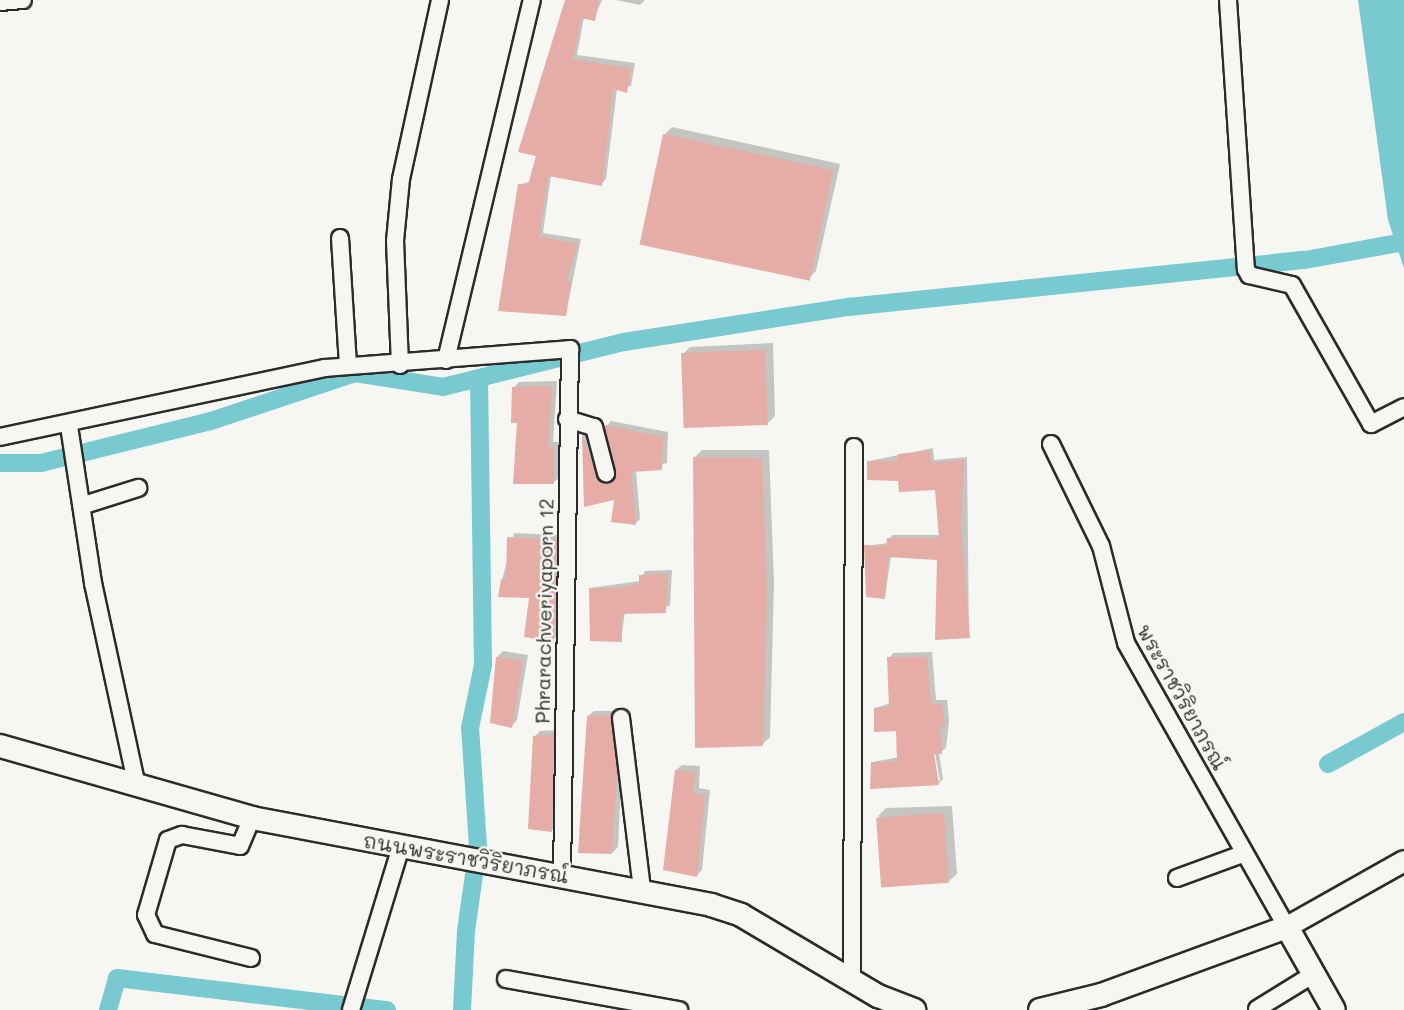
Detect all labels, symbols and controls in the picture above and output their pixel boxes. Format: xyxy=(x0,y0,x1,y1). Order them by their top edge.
street label: Phrarachveriyaporn 12 xyxy=(530,498,558,724)
street label: พระราชวิริยาภรณ์ xyxy=(1132,620,1232,774)
street label: ถนนพระราชวิริยาภรณ์ xyxy=(361,828,571,888)

